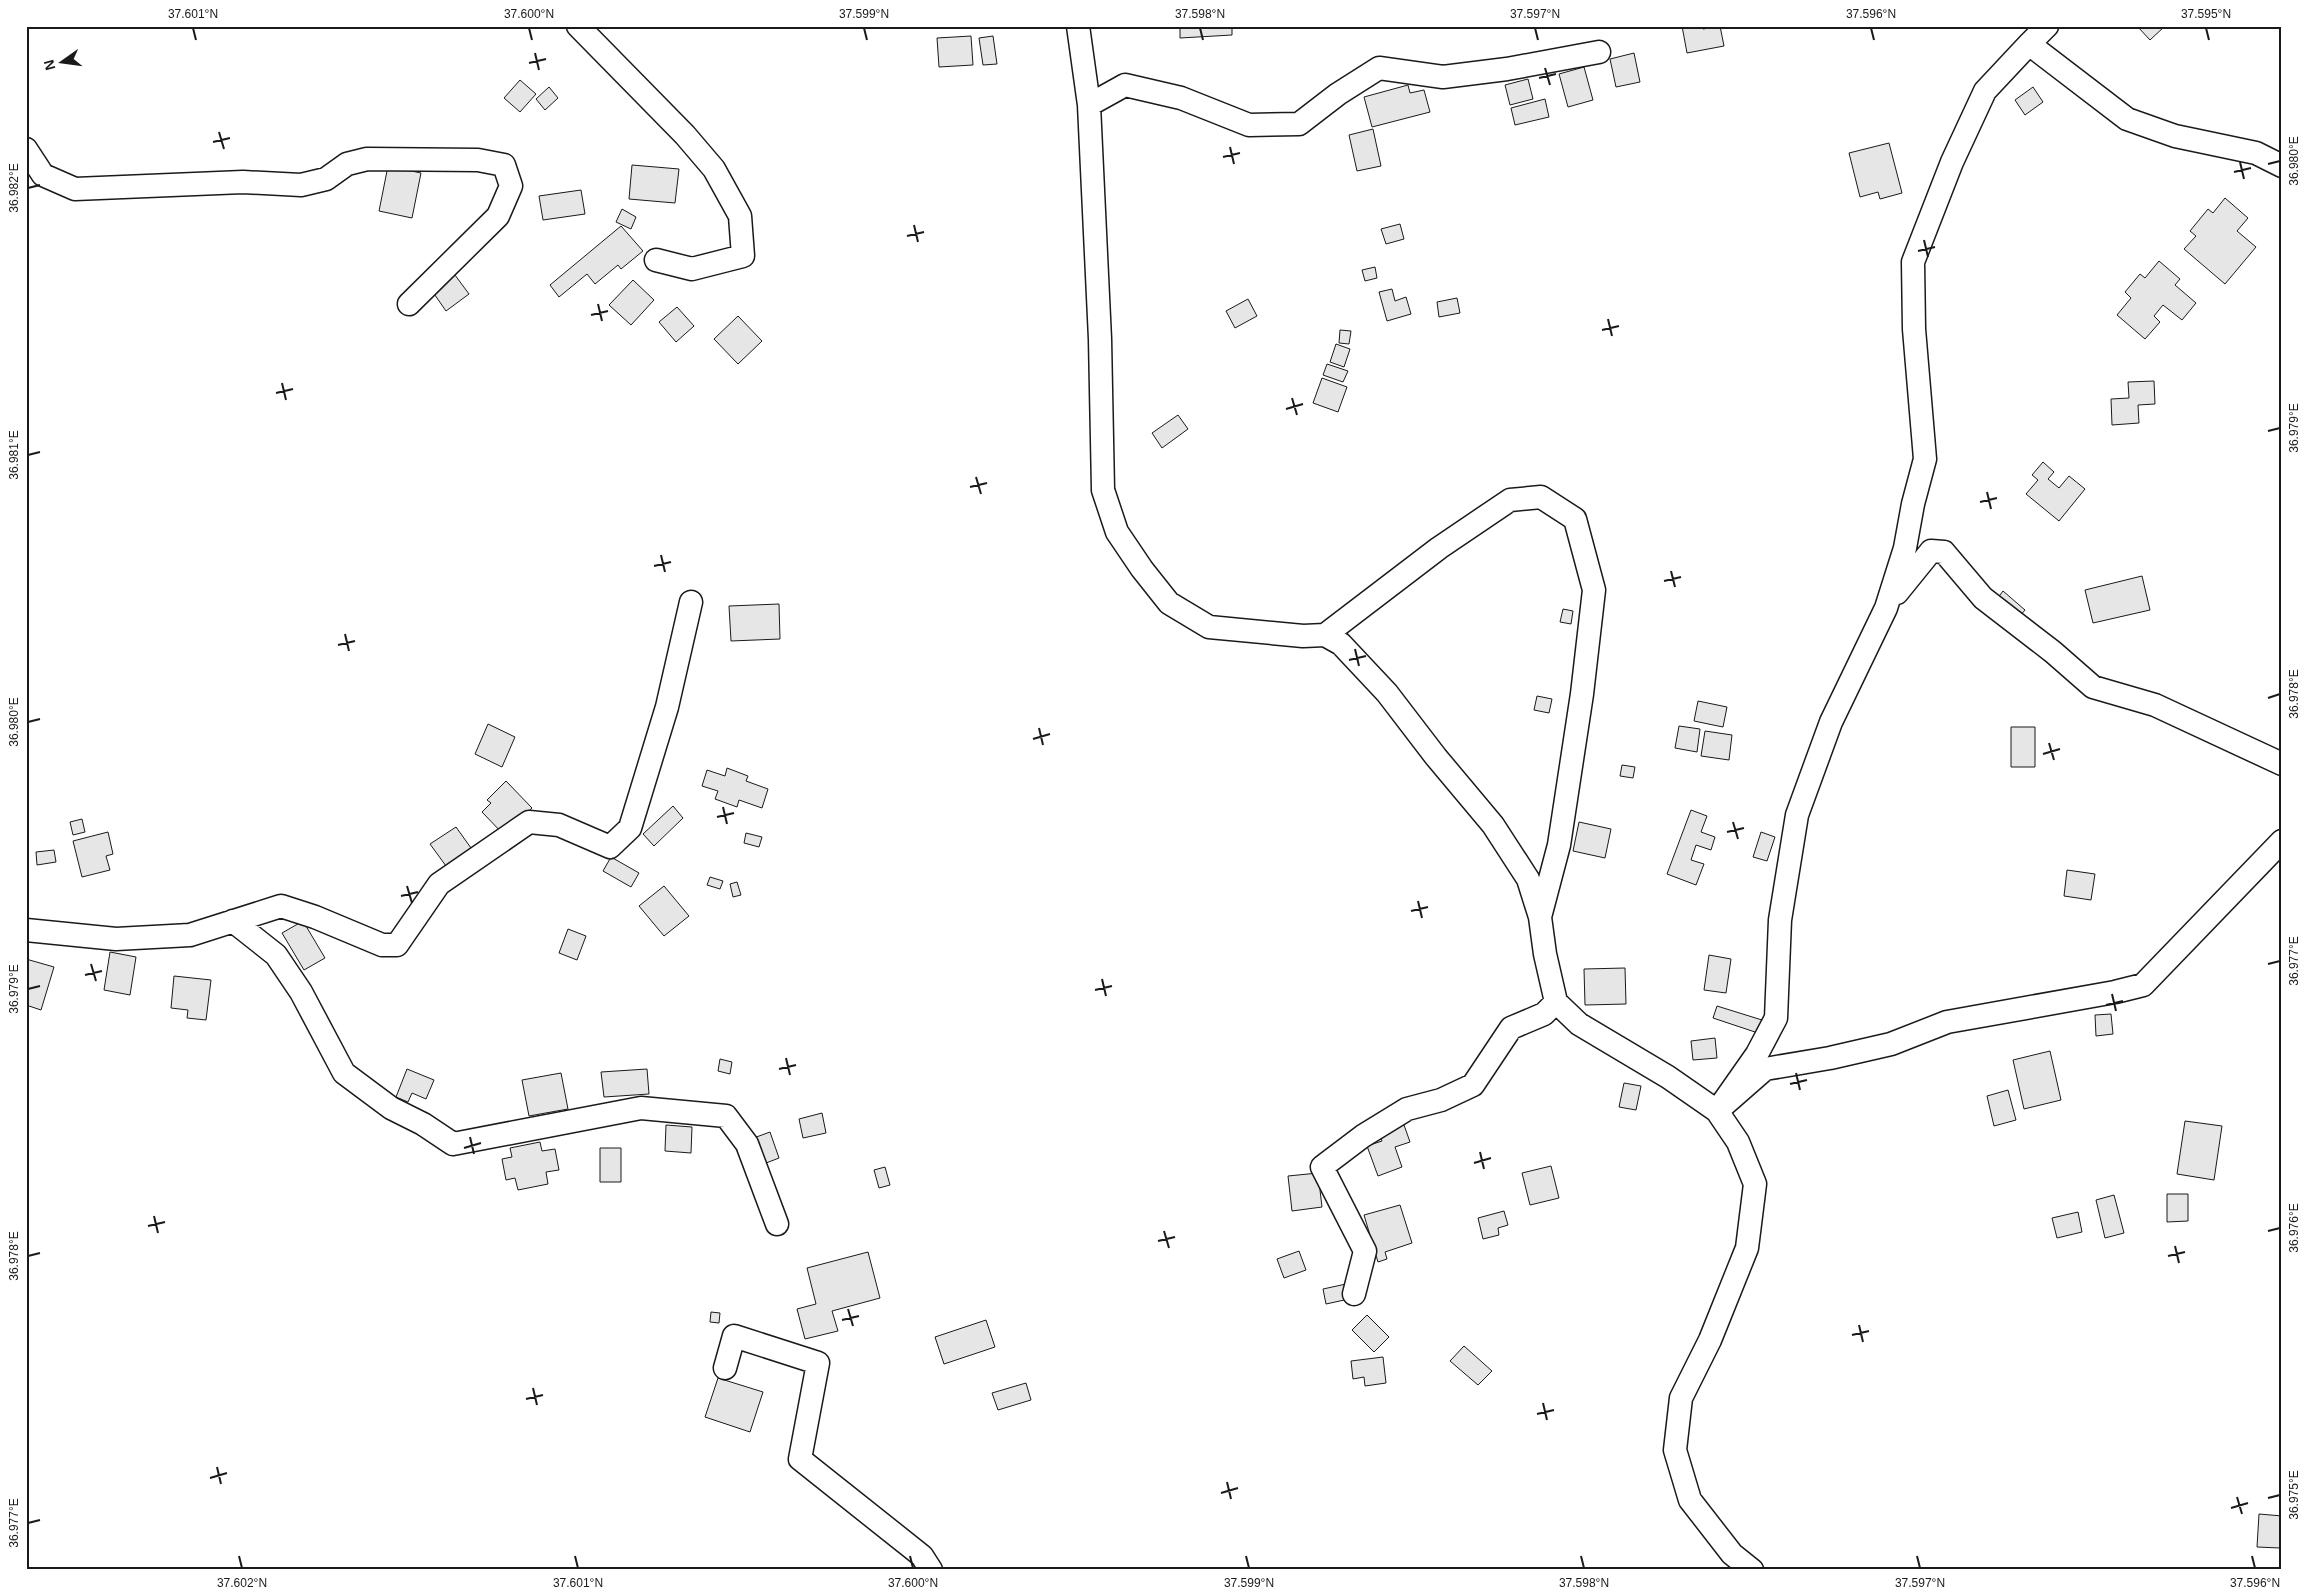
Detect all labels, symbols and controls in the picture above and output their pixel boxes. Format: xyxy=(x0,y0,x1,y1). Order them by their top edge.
text: 37.601°N xyxy=(168,7,218,21)
text: 37.600°N xyxy=(504,7,554,21)
text: 37.599°N xyxy=(839,7,889,21)
text: 37.598°N xyxy=(1175,7,1225,21)
text: 37.597°N xyxy=(1510,7,1560,21)
text: 37.596°N xyxy=(1846,7,1896,21)
text: 37.595°N xyxy=(2181,7,2231,21)
north arrow xyxy=(38,38,88,88)
text: N xyxy=(40,58,58,72)
text: 36.980°E xyxy=(2287,136,2301,186)
text: 36.982°E xyxy=(7,163,21,213)
text: 36.979°E xyxy=(2287,403,2301,453)
text: 36.981°E xyxy=(7,430,21,480)
text: 36.978°E xyxy=(2287,669,2301,719)
text: 36.980°E xyxy=(7,697,21,747)
text: 36.977°E xyxy=(2287,936,2301,986)
text: 36.979°E xyxy=(7,964,21,1014)
text: 36.976°E xyxy=(2287,1203,2301,1253)
text: 36.978°E xyxy=(7,1231,21,1281)
text: 36.975°E xyxy=(2287,1470,2301,1520)
text: 36.977°E xyxy=(7,1498,21,1548)
text: 37.602°N xyxy=(217,1576,267,1590)
text: 37.601°N xyxy=(553,1576,603,1590)
text: 37.600°N xyxy=(888,1576,938,1590)
text: 37.599°N xyxy=(1224,1576,1274,1590)
text: 37.598°N xyxy=(1559,1576,1609,1590)
text: 37.597°N xyxy=(1895,1576,1945,1590)
text: 37.596°N xyxy=(2230,1576,2280,1590)

